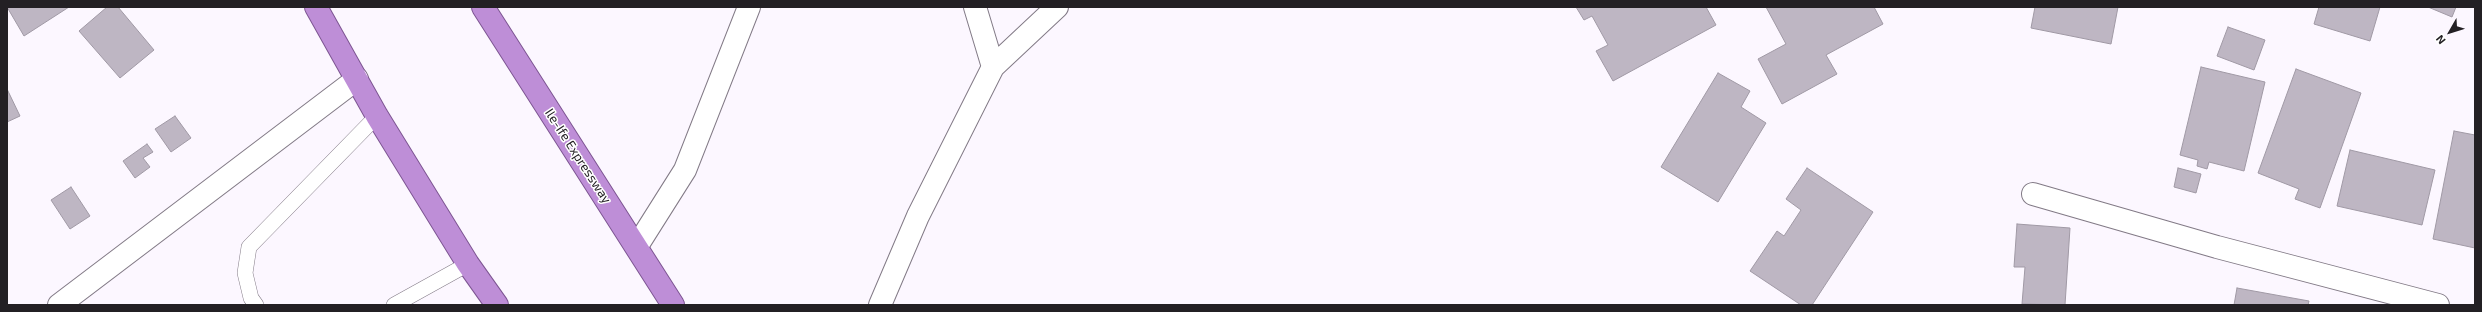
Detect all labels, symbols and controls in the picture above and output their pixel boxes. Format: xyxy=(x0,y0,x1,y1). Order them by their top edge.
north arrow xyxy=(2430,12,2470,52)
text: N xyxy=(2433,33,2448,47)
street label: Ile-Ife Expressway xyxy=(542,106,614,206)

